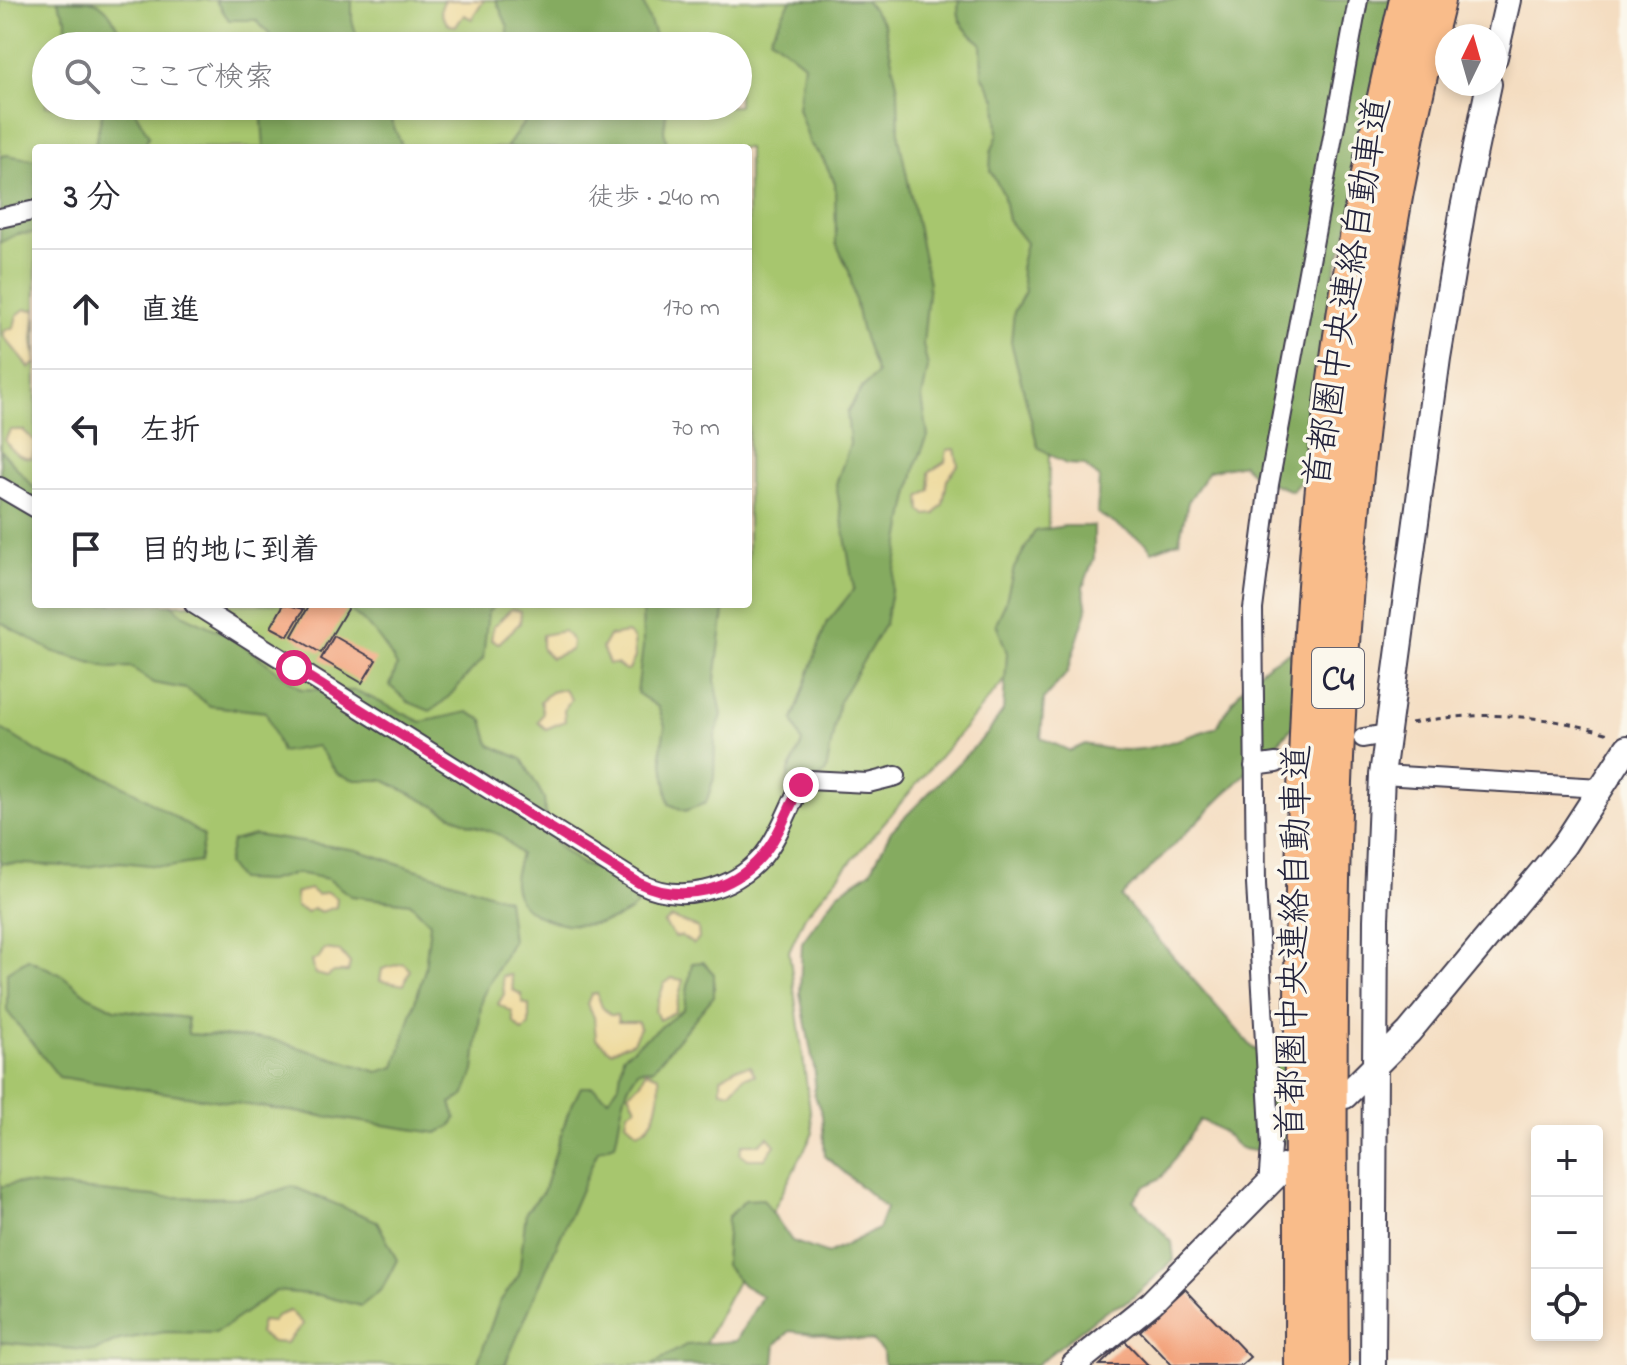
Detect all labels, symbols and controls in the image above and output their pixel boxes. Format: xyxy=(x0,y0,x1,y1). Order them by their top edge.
north arrow xyxy=(1435,24,1507,96)
search box xyxy=(32,32,752,120)
icon: search xyxy=(60,54,104,98)
text: ここで検索 xyxy=(124,57,274,101)
street label: 首都圏中央連絡自動車道 xyxy=(1292,93,1407,492)
text: 3 分 xyxy=(64,174,121,224)
text: 徒歩 · 240 m xyxy=(588,180,720,218)
icon: ahead xyxy=(64,287,108,331)
text: 直進 xyxy=(140,290,200,334)
text: 170 m xyxy=(663,290,720,328)
icon: left xyxy=(64,407,108,451)
text: 左折 xyxy=(140,410,200,454)
text: 70 m xyxy=(671,410,720,448)
icon: arrive xyxy=(64,527,108,571)
text: 目的地に到着 xyxy=(140,530,320,574)
road number: C4 xyxy=(1312,648,1364,708)
route start xyxy=(276,650,312,686)
street label: 首都圏中央連絡自動車道 xyxy=(1267,744,1326,1141)
route end xyxy=(783,767,819,803)
map controls xyxy=(1531,1125,1603,1341)
button: + xyxy=(1531,1125,1603,1197)
button: − xyxy=(1531,1197,1603,1269)
button: locate xyxy=(1531,1269,1603,1341)

